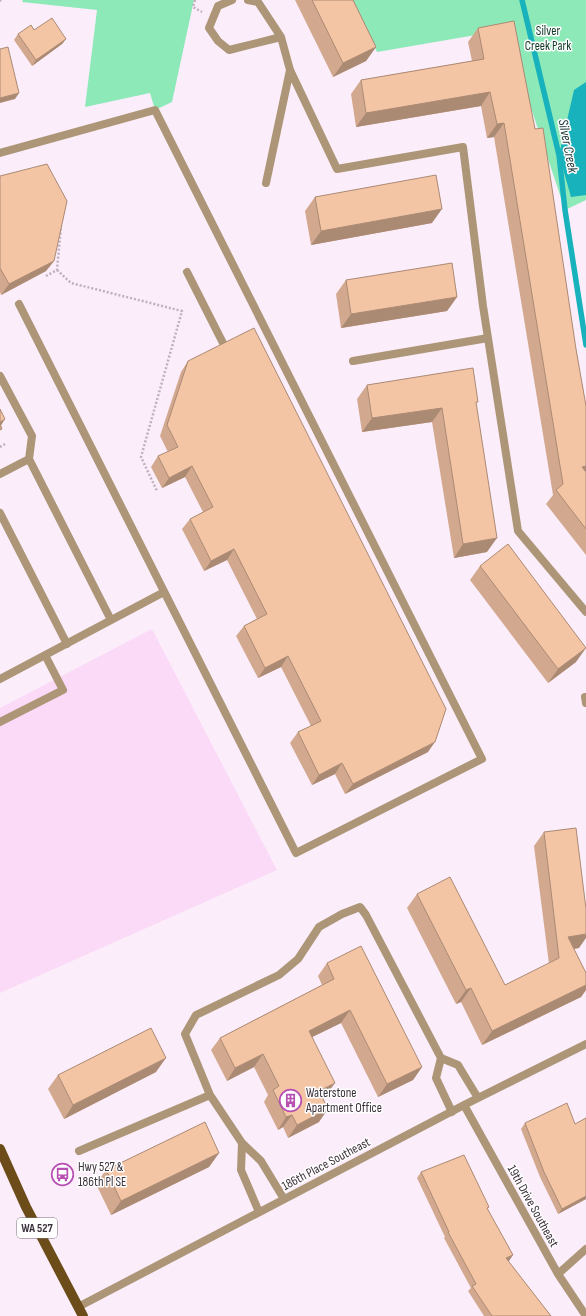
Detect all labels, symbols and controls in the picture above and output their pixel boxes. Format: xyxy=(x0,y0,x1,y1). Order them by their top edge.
park label: Silver Creek Park xyxy=(525,23,571,54)
water label: Silver Creek xyxy=(554,118,582,175)
place label: Waterstone Apartment Office xyxy=(305,1085,382,1116)
building icon: Waterstone Apartment Office xyxy=(278,1087,304,1113)
street label: 186th Place Southeast xyxy=(279,1134,373,1194)
place label: Hwy 527 & 186th Pl SE xyxy=(78,1159,126,1190)
bus stop icon: Hwy 527 & 186th Pl SE xyxy=(49,1161,75,1187)
street label: 19th Drive Southeast xyxy=(504,1162,562,1250)
road number: WA 527 xyxy=(17,1218,57,1238)

